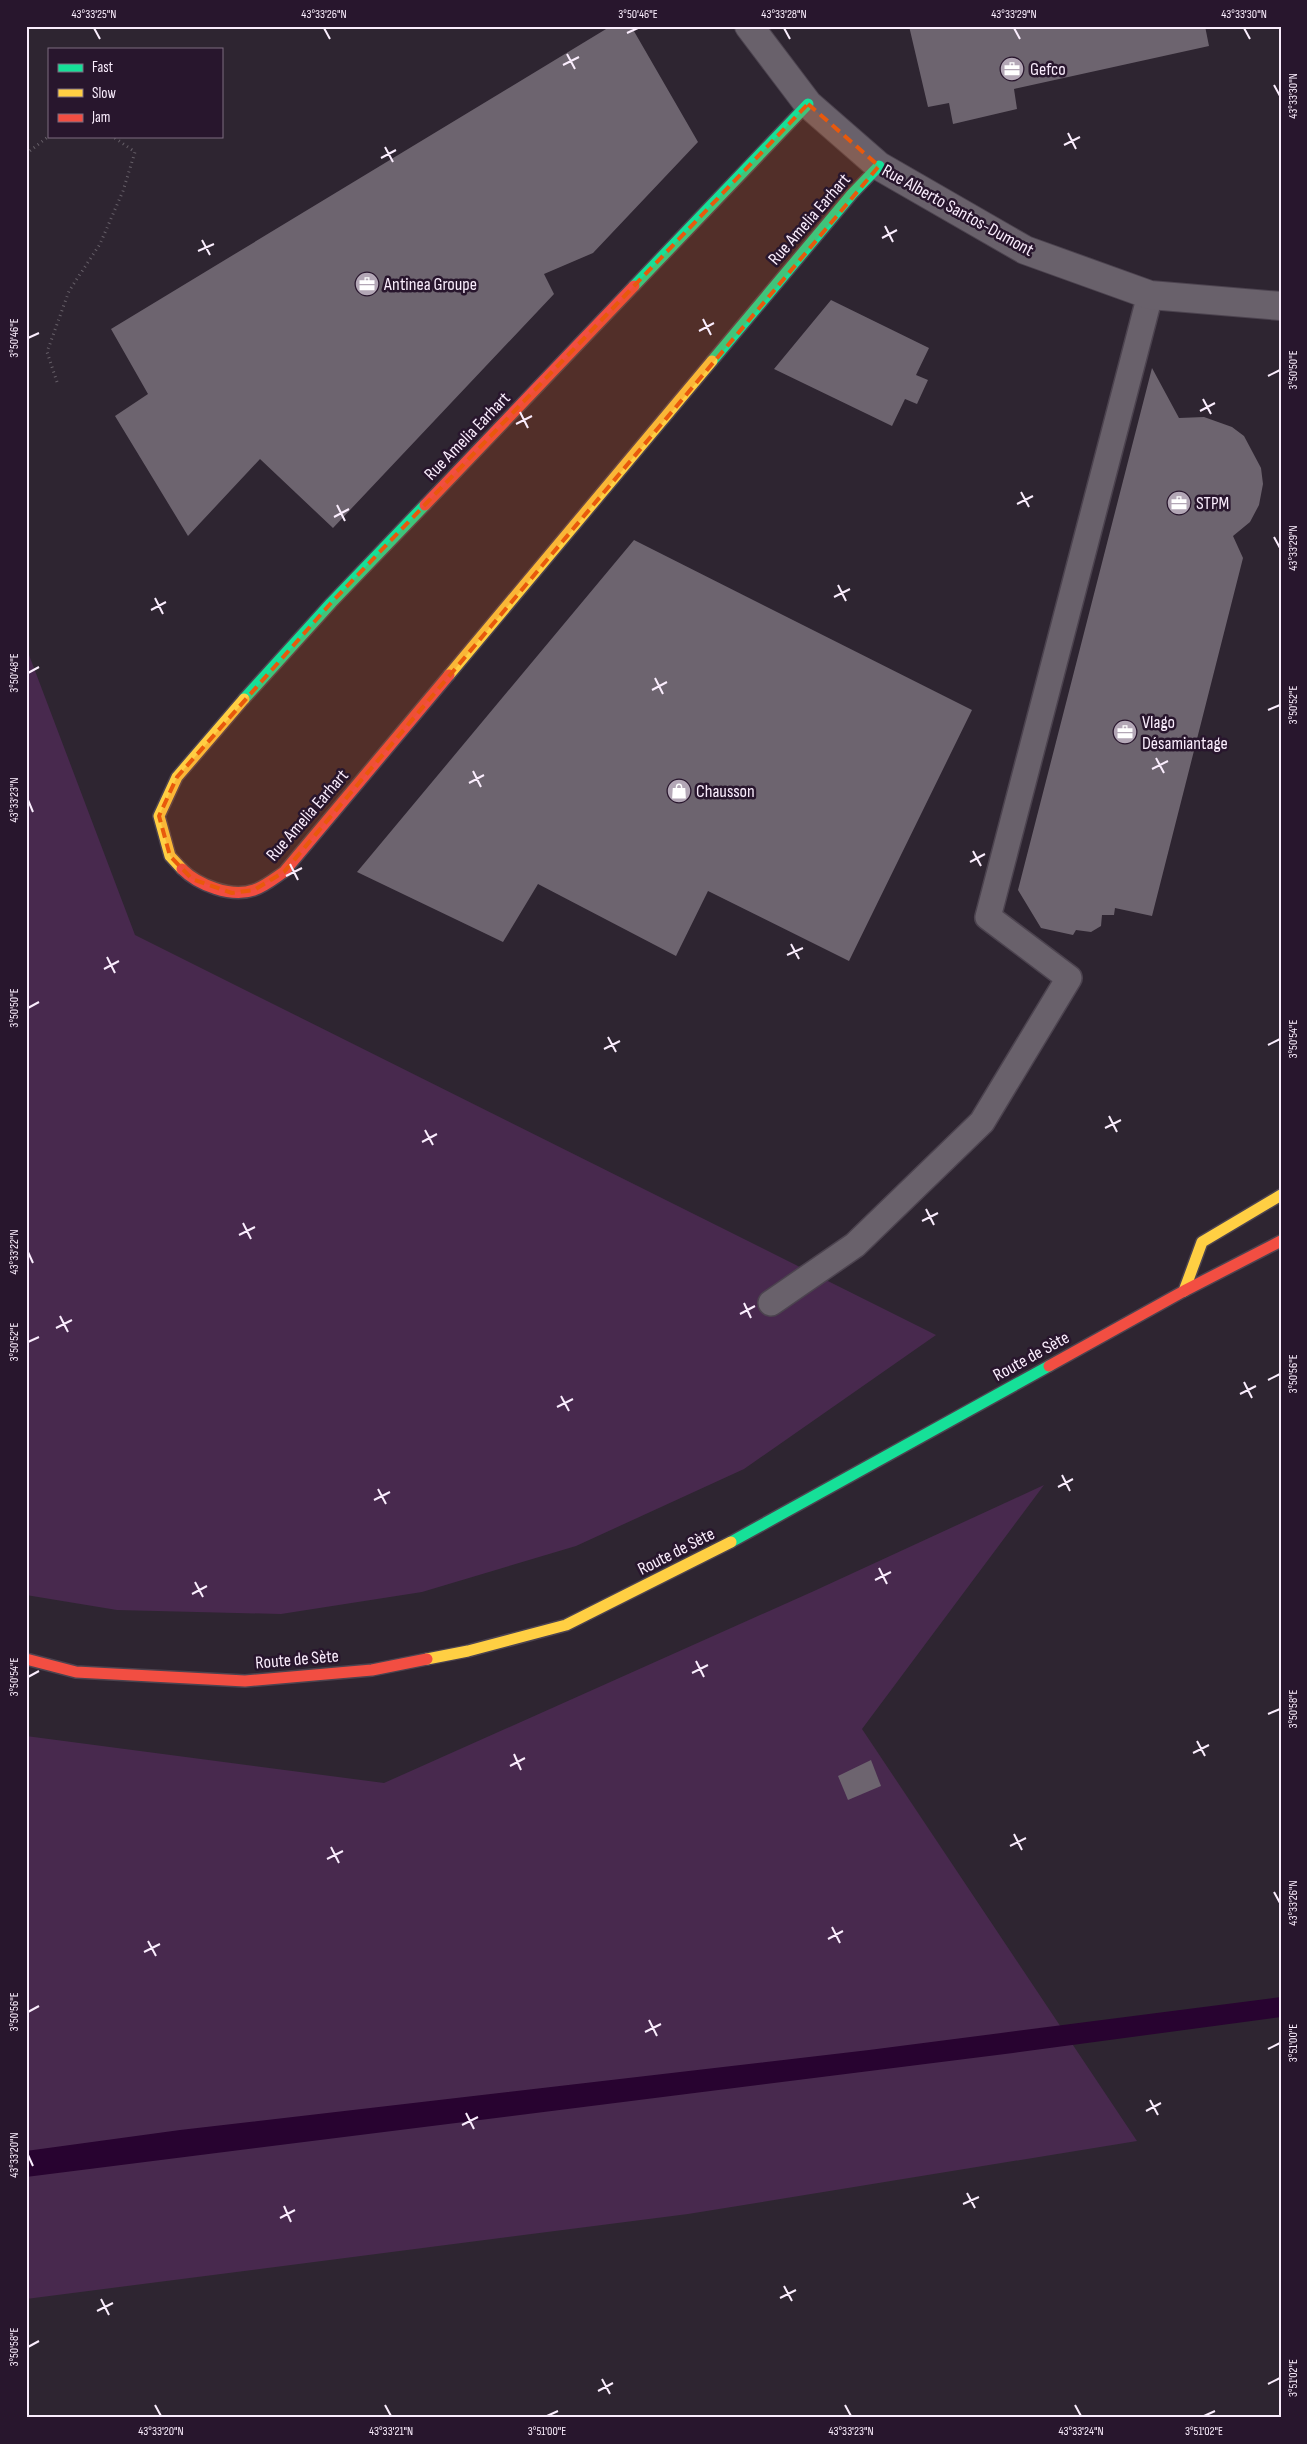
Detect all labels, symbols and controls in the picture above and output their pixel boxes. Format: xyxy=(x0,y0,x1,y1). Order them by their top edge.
text: 43°33'25"N xyxy=(72,7,116,22)
text: 43°33'26"N xyxy=(301,7,347,22)
text: 3°50'46"E xyxy=(618,7,658,22)
text: 43°33'28"N xyxy=(761,7,807,22)
text: 43°33'29"N xyxy=(991,7,1037,22)
text: 43°33'30"N xyxy=(1221,7,1267,22)
legend xyxy=(48,48,222,138)
office icon: Gefco xyxy=(999,56,1025,82)
text: Fast xyxy=(92,58,114,77)
place label: Gefco xyxy=(1030,59,1066,80)
text: 43°33'30"N xyxy=(1286,73,1301,119)
text: Slow xyxy=(92,84,116,103)
text: Jam xyxy=(91,108,110,127)
street label: Rue Alberto Santos-Dumont xyxy=(878,160,1038,261)
street label: Rue Amelia Earhart xyxy=(764,169,855,269)
office icon: Antinea Groupe xyxy=(354,271,380,297)
place label: Antinea Groupe xyxy=(383,274,477,295)
text: 3°50'46"E xyxy=(7,318,22,358)
text: 3°50'50"E xyxy=(1286,350,1301,390)
street label: Rue Amelia Earhart xyxy=(420,388,515,485)
office icon: STPM xyxy=(1166,490,1192,516)
place label: STPM xyxy=(1196,493,1229,514)
text: 43°33'29"N xyxy=(1286,525,1301,571)
text: 3°50'48"E xyxy=(7,653,22,693)
text: 3°50'52"E xyxy=(1286,686,1301,724)
place label: Vlago Désamiantage xyxy=(1142,712,1228,754)
office icon: Vlago Désamiantage xyxy=(1112,719,1138,745)
street label: Rue Amelia Earhart xyxy=(262,765,353,865)
text: 43°33'23"N xyxy=(7,777,22,823)
shop icon: Chausson xyxy=(666,778,692,804)
place label: Chausson xyxy=(696,781,755,802)
text: 3°50'50"E xyxy=(7,988,22,1028)
text: 3°50'54"E xyxy=(1286,1019,1301,1058)
text: 43°33'22"N xyxy=(7,1229,22,1275)
text: 3°50'52"E xyxy=(7,1323,22,1361)
street label: Route de Sète xyxy=(990,1327,1073,1386)
text: 3°50'56"E xyxy=(1286,1354,1301,1394)
street label: Route de Sète xyxy=(634,1523,718,1580)
street label: Route de Sète xyxy=(254,1645,340,1674)
text: 3°50'54"E xyxy=(7,1657,22,1696)
text: 3°50'58"E xyxy=(1286,1689,1301,1729)
text: 43°33'26"N xyxy=(1286,1880,1301,1926)
text: 3°50'56"E xyxy=(7,1992,22,2032)
text: 3°51'00"E xyxy=(1286,2024,1301,2062)
text: 43°33'20"N xyxy=(7,2132,22,2178)
text: 3°50'58"E xyxy=(7,2327,22,2367)
text: 3°51'02"E xyxy=(1286,2359,1301,2397)
text: 43°33'20"N xyxy=(138,2424,184,2439)
text: 43°33'21"N xyxy=(369,2424,413,2439)
text: 3°51'00"E xyxy=(528,2424,566,2439)
text: 43°33'23"N xyxy=(828,2424,874,2439)
text: 43°33'24"N xyxy=(1058,2424,1104,2439)
text: 3°51'02"E xyxy=(1185,2424,1223,2439)

